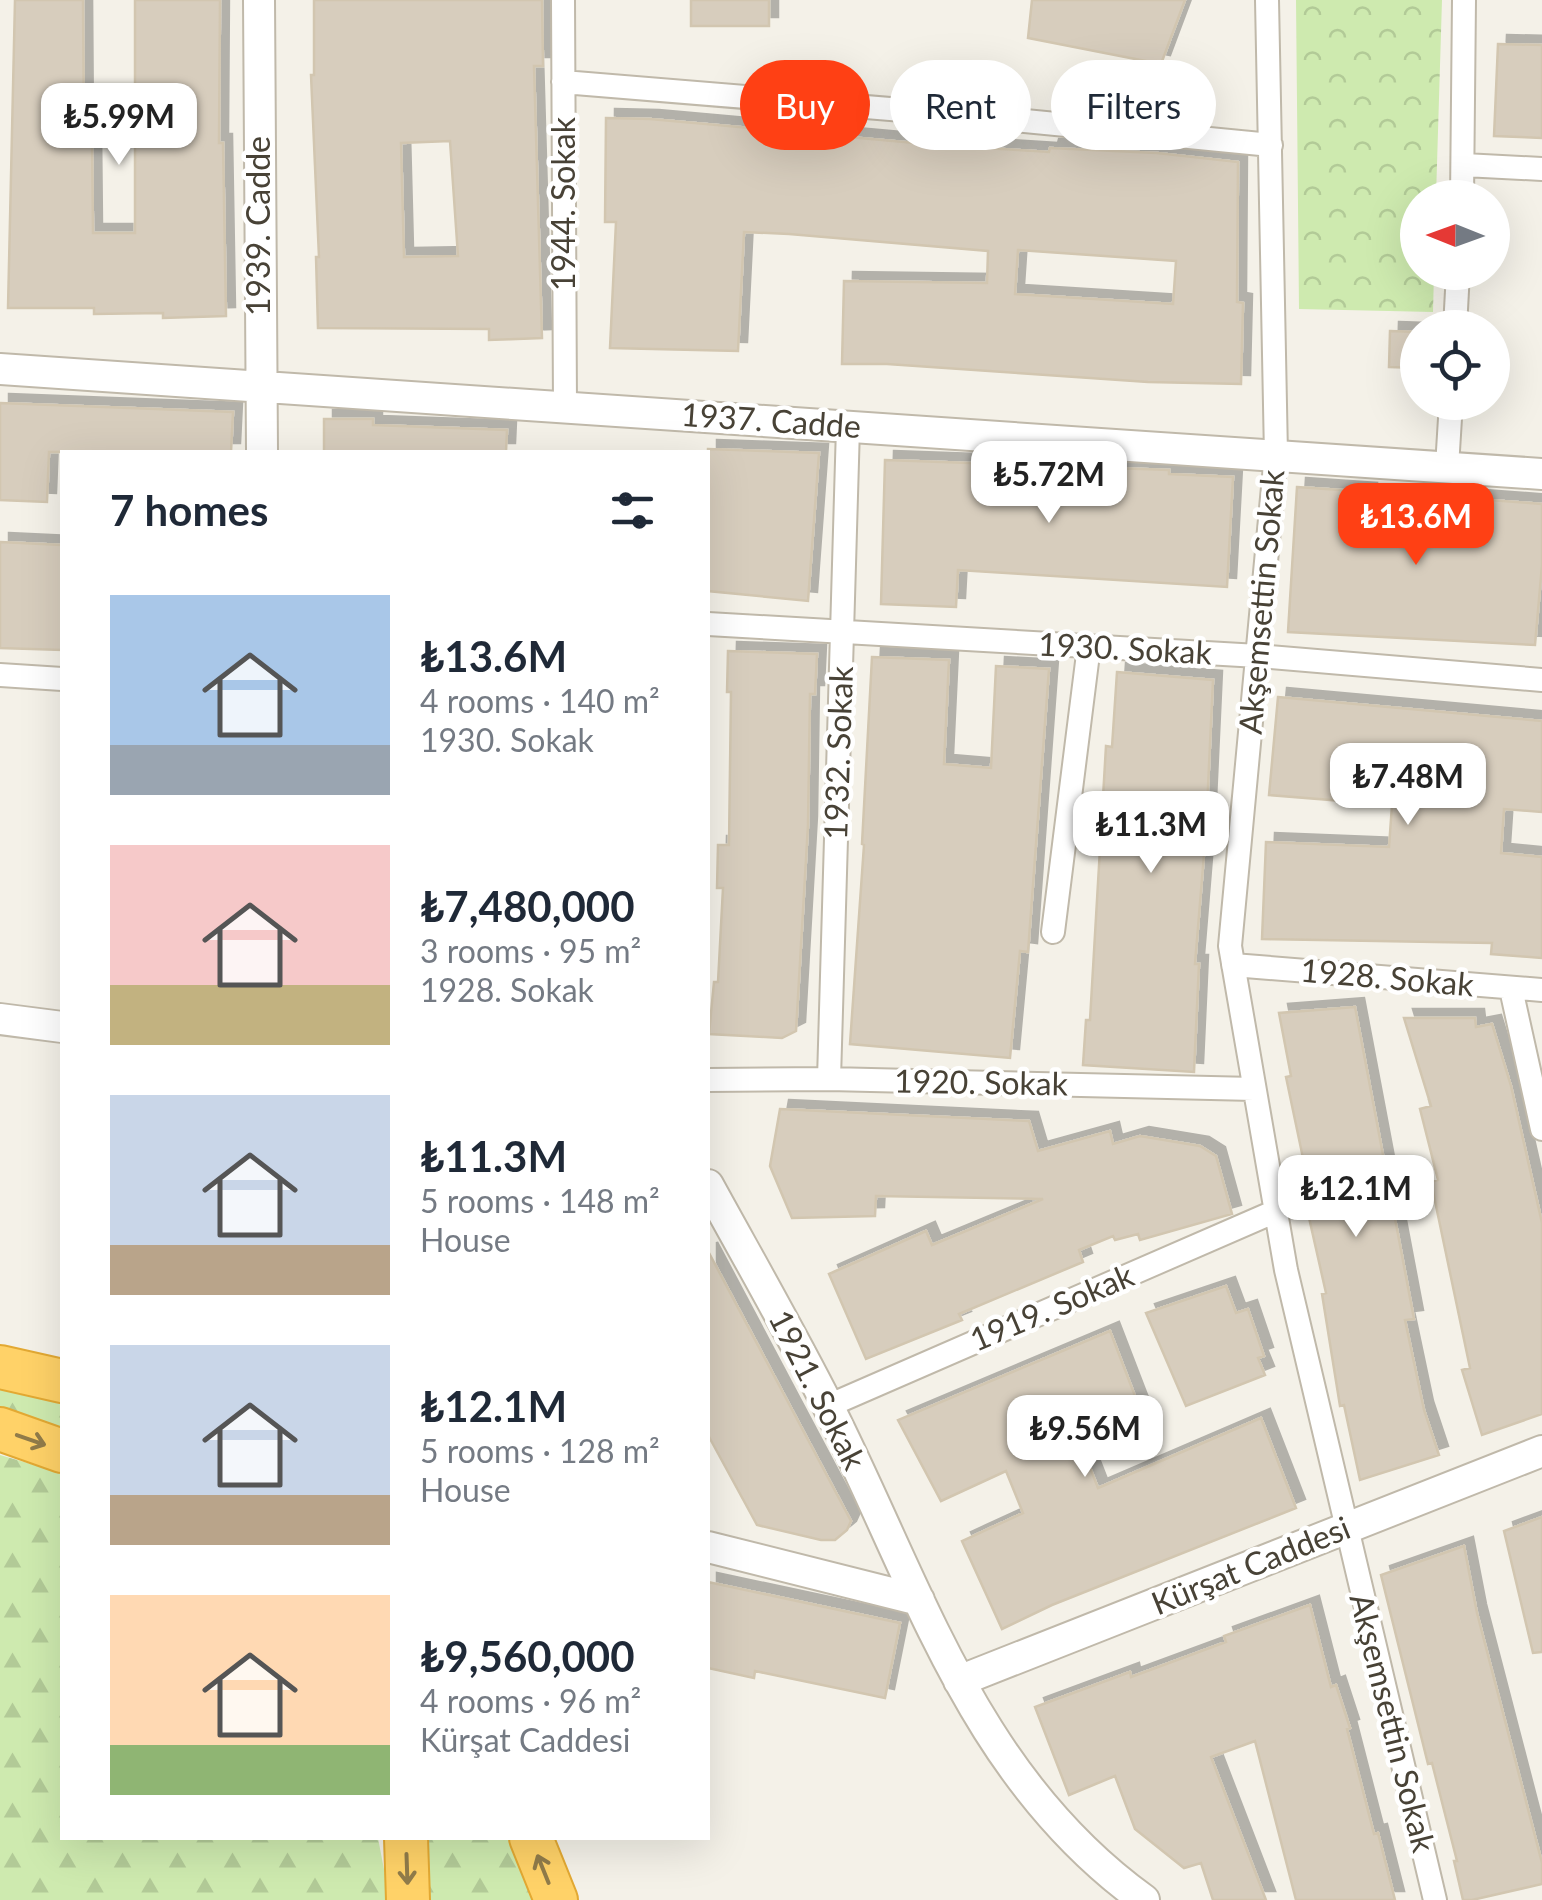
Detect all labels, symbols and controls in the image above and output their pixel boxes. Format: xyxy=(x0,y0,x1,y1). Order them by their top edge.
chip: Buy xyxy=(740,60,870,150)
chip: Rent xyxy=(890,60,1031,150)
chip: Filters xyxy=(1051,60,1216,150)
pin: ₺5.99M xyxy=(38,83,200,168)
text: ₺5.99M xyxy=(63,96,175,135)
street label: 1944. Sokak xyxy=(543,116,582,291)
street label: 1939. Cadde xyxy=(238,136,277,316)
north arrow xyxy=(1400,180,1510,290)
map controls xyxy=(1400,180,1510,420)
button: locate xyxy=(1400,310,1510,420)
street label: 1937. Cadde xyxy=(680,394,862,445)
pin: ₺5.72M xyxy=(968,441,1130,526)
text: ₺5.72M xyxy=(993,454,1105,493)
street label: Akşemsettin Sokak xyxy=(1230,467,1292,736)
icon: filters xyxy=(605,483,660,538)
pin: ₺13.6M xyxy=(1335,483,1497,568)
text: 7 homes xyxy=(110,485,268,535)
text: ₺13.6M xyxy=(1360,496,1472,535)
street label: 1930. Sokak xyxy=(1037,623,1214,672)
text: ₺13.6M xyxy=(420,631,567,681)
icon: home xyxy=(190,635,310,755)
street label: 1932. Sokak xyxy=(815,665,860,840)
text: 4 rooms · 140 m² xyxy=(420,681,660,720)
text: 1930. Sokak xyxy=(420,720,594,759)
pin: ₺7.48M xyxy=(1327,743,1489,828)
text: ₺7.48M xyxy=(1352,756,1464,795)
pin: ₺11.3M xyxy=(1070,791,1232,876)
text: ₺11.3M xyxy=(1095,804,1207,843)
text: ₺7,480,000 xyxy=(420,881,635,931)
icon: home xyxy=(190,885,310,1005)
text: 3 rooms · 95 m² xyxy=(420,931,641,970)
street label: 1928. Sokak xyxy=(1299,950,1476,1004)
text: 1928. Sokak xyxy=(420,970,594,1009)
street label: 1920. Sokak xyxy=(894,1060,1069,1103)
text: ₺11.3M xyxy=(420,1131,567,1181)
icon: home xyxy=(190,1135,310,1255)
pin: ₺12.1M xyxy=(1275,1155,1437,1240)
text: ₺12.1M xyxy=(1300,1168,1412,1207)
text: 5 rooms · 148 m² xyxy=(420,1181,660,1220)
text: House xyxy=(420,1220,511,1259)
street label: 1919. Sokak xyxy=(964,1254,1140,1359)
street label: 1921. Sokak xyxy=(762,1303,876,1476)
text: ₺12.1M xyxy=(420,1381,567,1431)
icon: home xyxy=(190,1385,310,1505)
pin: ₺9.56M xyxy=(1004,1395,1166,1480)
text: ₺9.56M xyxy=(1029,1408,1141,1447)
text: 5 rooms · 128 m² xyxy=(420,1431,660,1470)
one-way arrow xyxy=(15,1432,47,1450)
text: House xyxy=(420,1470,511,1509)
street label: Kürşat Caddesi xyxy=(1146,1507,1355,1622)
street label: Akşemsettin Sokak xyxy=(1342,1589,1445,1857)
text: ₺9,560,000 xyxy=(420,1631,635,1681)
icon: home xyxy=(190,1635,310,1755)
text: 4 rooms · 96 m² xyxy=(420,1681,641,1720)
text: Kürşat Caddesi xyxy=(420,1720,631,1759)
one-way arrow xyxy=(398,1852,417,1884)
one-way arrow xyxy=(533,1854,551,1885)

